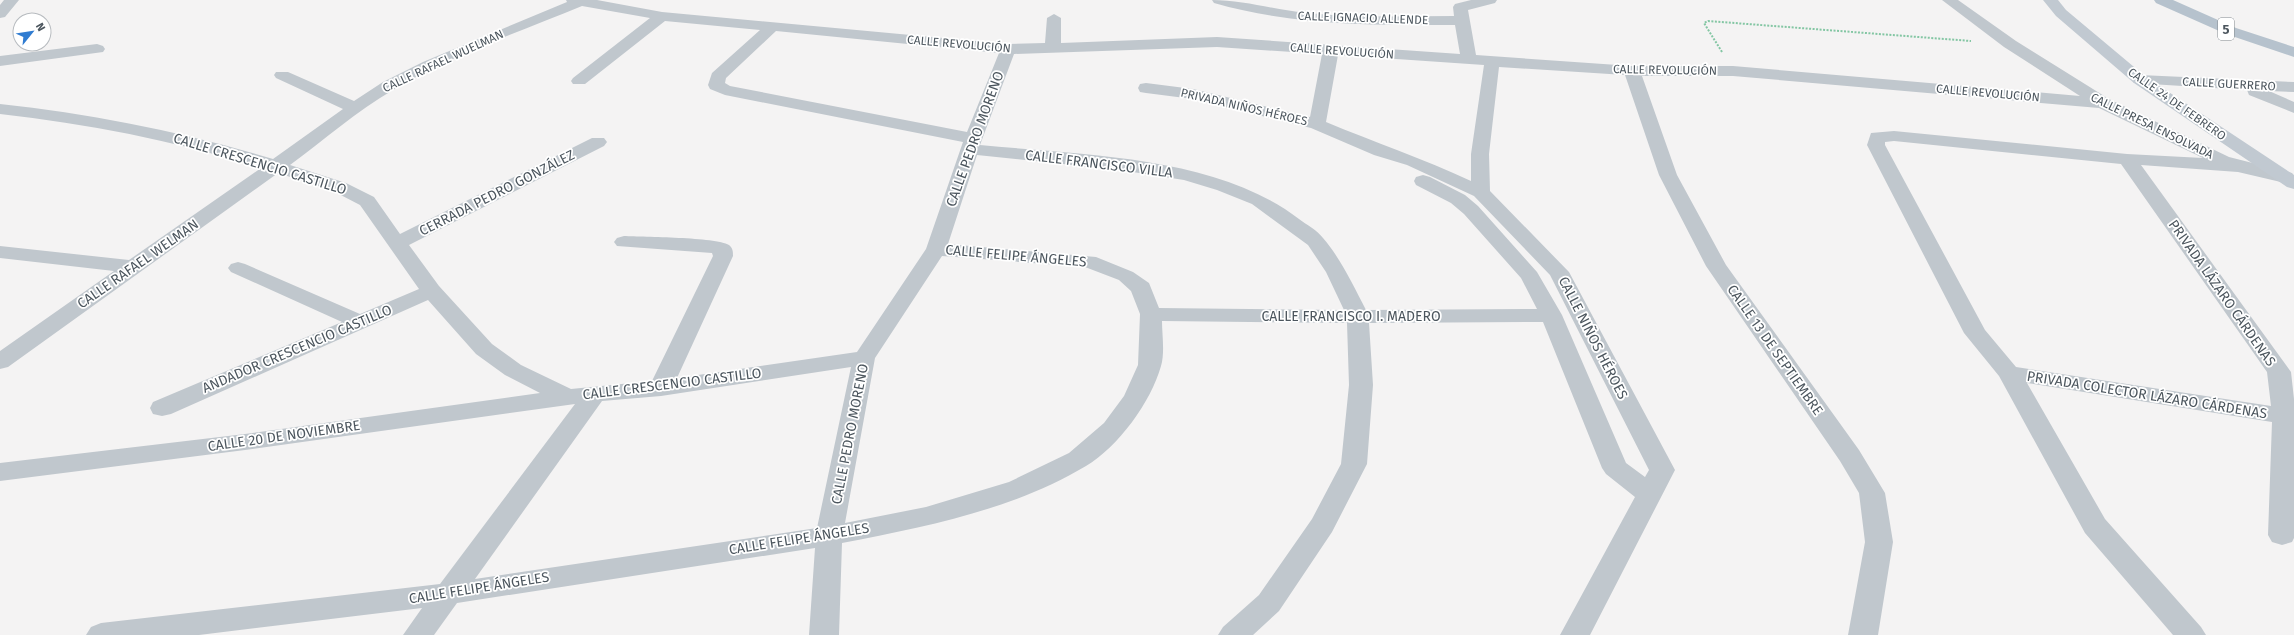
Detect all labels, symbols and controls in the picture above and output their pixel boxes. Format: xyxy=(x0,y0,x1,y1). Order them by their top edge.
street label: CALLE IGNACIO ALLENDE xyxy=(1298,9,1428,27)
north arrow xyxy=(12,12,52,52)
road number: 5 xyxy=(2218,18,2234,40)
text: N xyxy=(33,21,48,34)
street label: CALLE RAFAEL WUELMAN xyxy=(380,27,506,95)
street label: CALLE REVOLUCIÓN xyxy=(907,31,1012,56)
street label: CALLE REVOLUCIÓN xyxy=(1290,39,1394,62)
street label: CALLE REVOLUCIÓN xyxy=(1613,61,1717,78)
street label: CALLE 24 DE FEBRERO xyxy=(2125,65,2229,143)
street label: CALLE PEDRO MORENO xyxy=(943,69,1007,209)
street label: CALLE GUERRERO xyxy=(2182,75,2276,93)
street label: CALLE REVOLUCIÓN xyxy=(1936,80,2041,105)
street label: PRIVADA NIÑOS HÉROES xyxy=(1179,85,1309,129)
street label: CALLE PRESA ENSOLVADA xyxy=(2088,90,2216,162)
street label: CALLE CRESCENCIO CASTILLO xyxy=(171,130,349,198)
street label: CERRADA PEDRO GONZÁLEZ xyxy=(416,145,578,240)
street label: CALLE FRANCISCO VILLA xyxy=(1024,147,1174,181)
street label: CALLE RAFAEL WELMAN xyxy=(74,216,202,312)
street label: PRIVADA LÁZARO CÁRDENAS xyxy=(2165,216,2280,370)
street label: CALLE FELIPE ÁNGELES xyxy=(945,240,1088,271)
street label: CALLE NIÑOS HÉROES xyxy=(1555,273,1632,402)
street label: CALLE 13 DE SEPTIEMBRE xyxy=(1724,282,1826,418)
street label: ANDADOR CRESCENCIO CASTILLO xyxy=(200,301,394,397)
street label: CALLE FRANCISCO I. MADERO xyxy=(1261,308,1441,325)
street label: CALLE PEDRO MORENO xyxy=(828,362,872,506)
street label: CALLE CRESCENCIO CASTILLO xyxy=(582,365,762,403)
street label: PRIVADA COLECTOR LÁZARO CÁRDENAS xyxy=(2026,367,2269,422)
street label: CALLE 20 DE NOVIEMBRE xyxy=(207,417,361,455)
street label: CALLE FELIPE ÁNGELES xyxy=(728,518,871,558)
street label: CALLE FELIPE ÁNGELES xyxy=(408,567,551,607)

